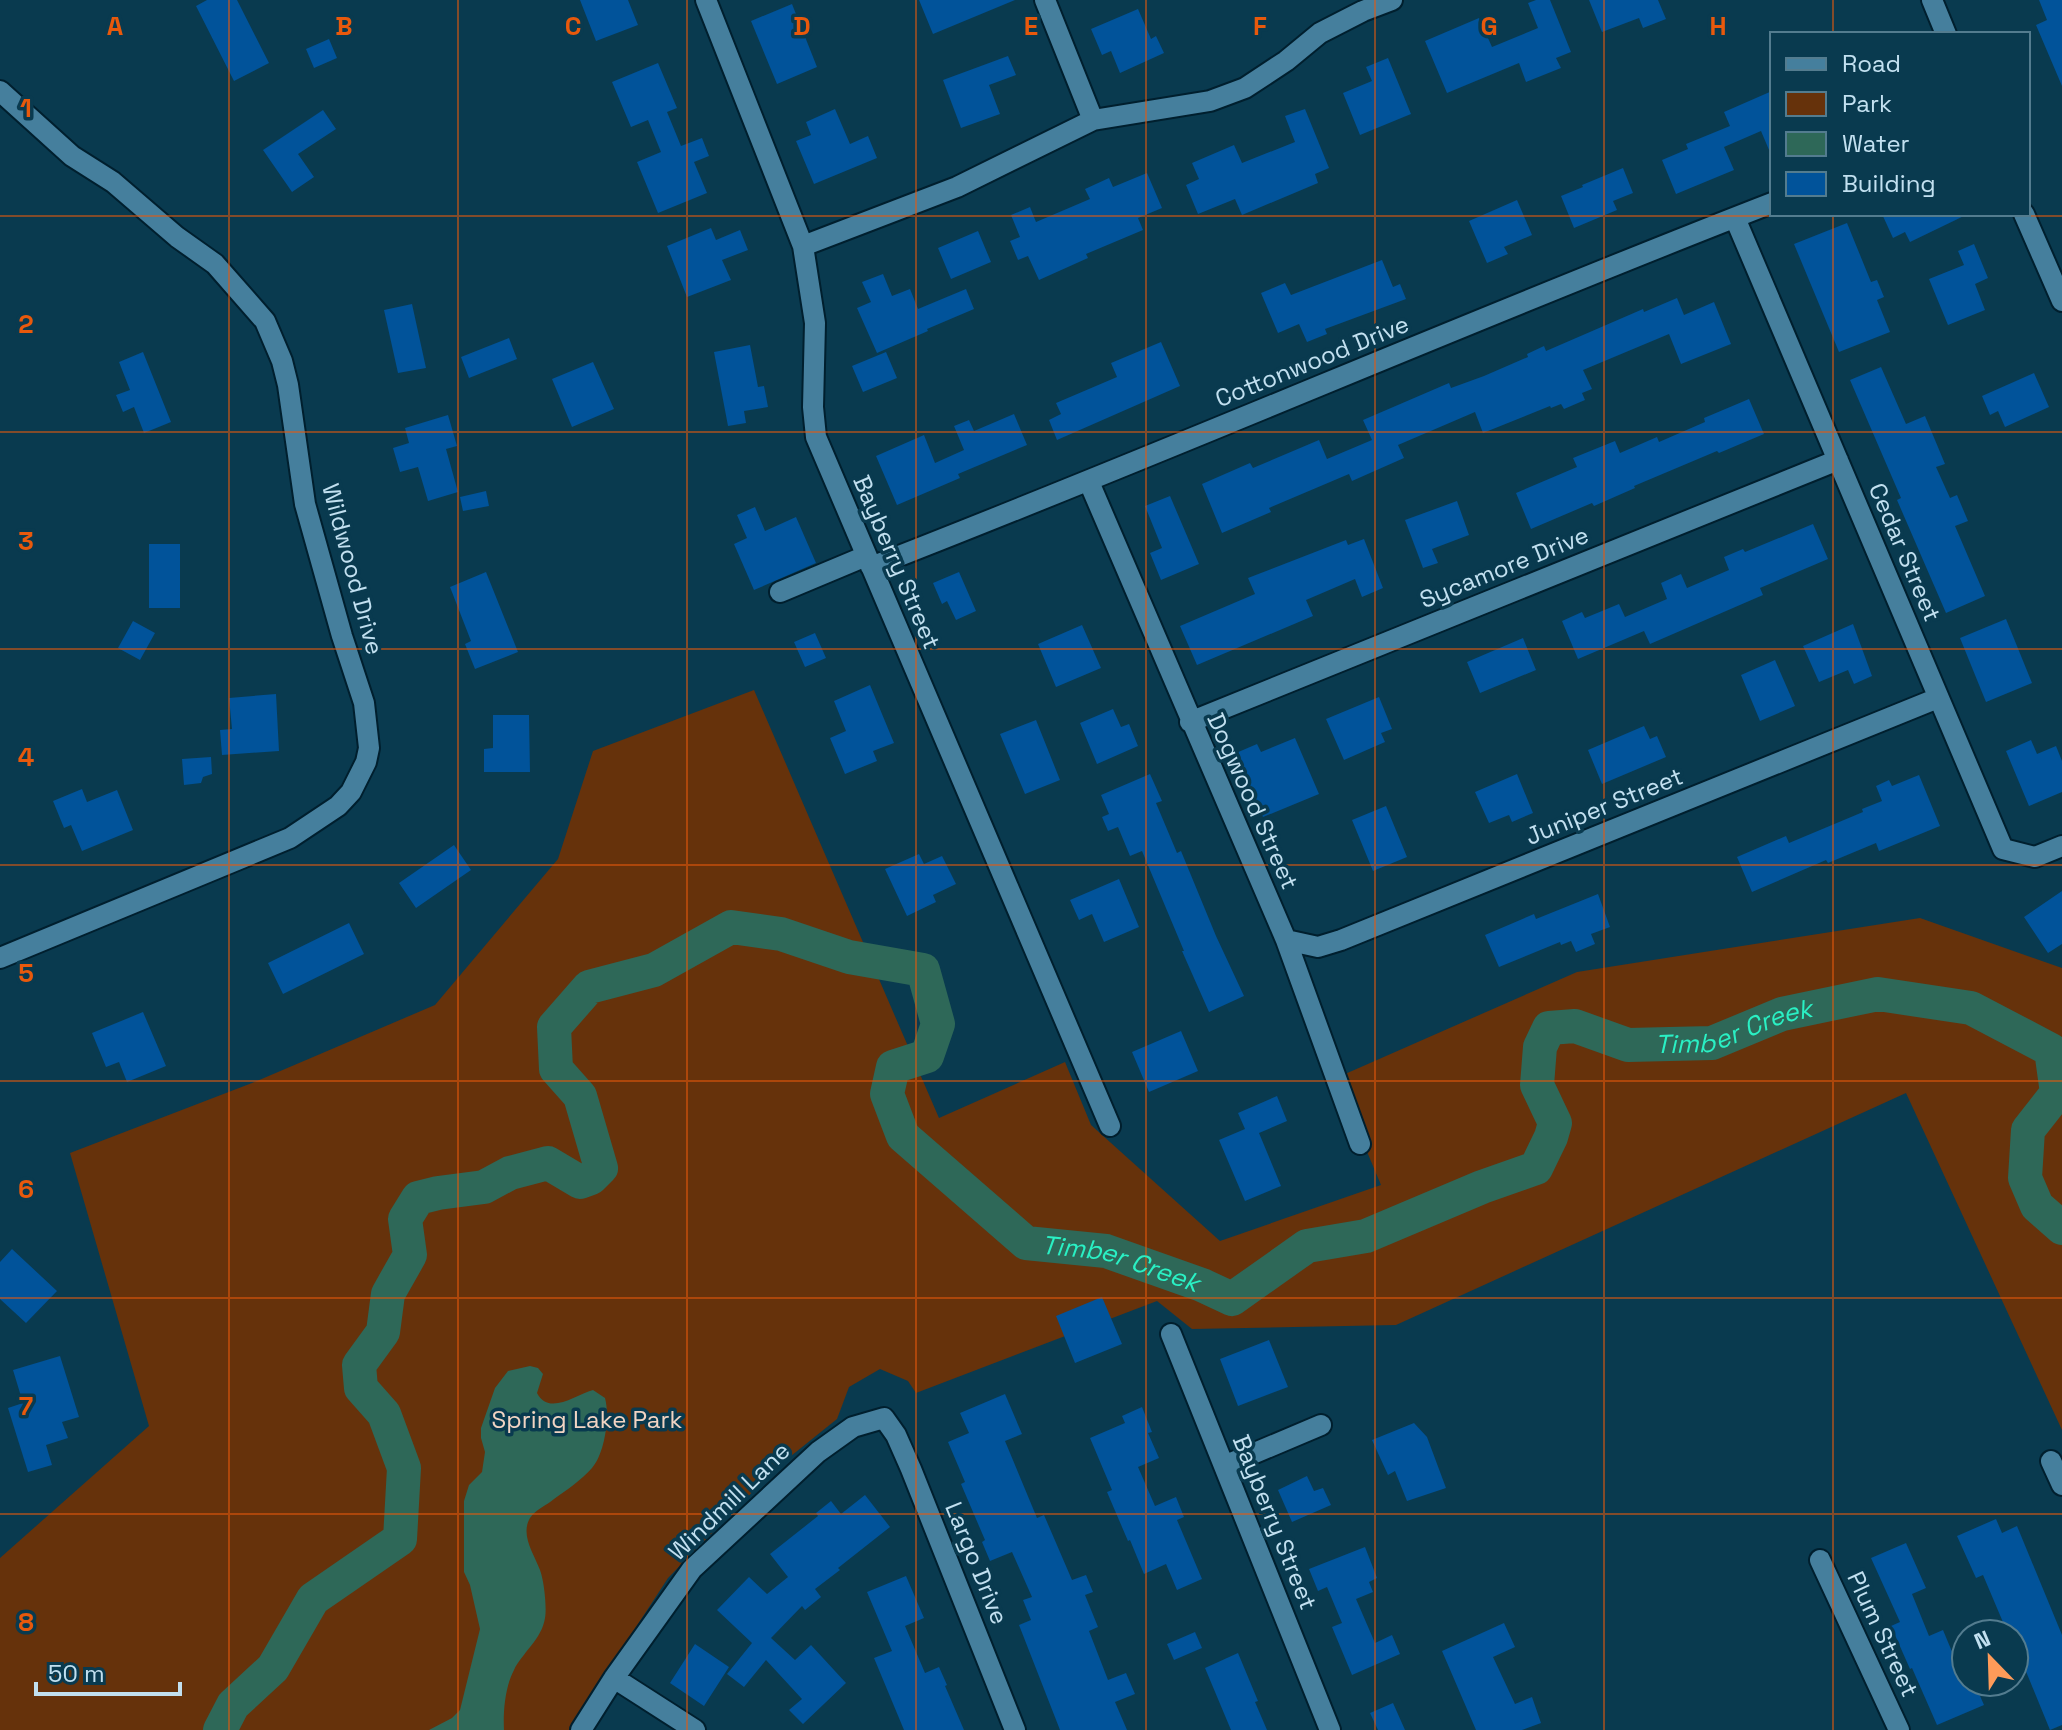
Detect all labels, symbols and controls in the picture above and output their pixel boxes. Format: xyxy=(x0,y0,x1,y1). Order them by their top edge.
text: A xyxy=(107,9,124,43)
text: B xyxy=(335,9,353,43)
text: C xyxy=(565,9,581,43)
text: D xyxy=(793,9,811,43)
text: E xyxy=(1024,9,1038,43)
text: F xyxy=(1253,9,1267,43)
text: G xyxy=(1480,9,1498,43)
text: H xyxy=(1709,9,1727,43)
legend xyxy=(1770,32,2030,216)
text: Road xyxy=(1842,48,1901,79)
text: Park xyxy=(1842,88,1892,119)
text: 1 xyxy=(20,91,32,125)
text: Water xyxy=(1842,128,1910,159)
text: Building xyxy=(1842,168,1936,199)
text: 2 xyxy=(18,307,34,341)
street label: Cottonwood Drive xyxy=(1211,308,1413,414)
street label: Bayberry Street xyxy=(846,470,948,654)
street label: Cedar Street xyxy=(1862,478,1948,626)
street label: Wildwood Drive xyxy=(315,480,391,658)
street label: Sycamore Drive xyxy=(1415,519,1593,615)
text: 3 xyxy=(18,524,34,558)
street label: Dogwood Street xyxy=(1200,708,1306,894)
text: 4 xyxy=(18,740,34,774)
street label: Juniper Street xyxy=(1521,760,1687,852)
text: 5 xyxy=(18,956,34,990)
water label: Timber Creek xyxy=(1654,991,1818,1061)
text: 6 xyxy=(18,1172,34,1206)
water label: Timber Creek xyxy=(1040,1228,1207,1301)
text: 7 xyxy=(19,1389,33,1423)
park label: Spring Lake Park xyxy=(492,1404,683,1435)
street label: Bayberry Street xyxy=(1226,1430,1324,1614)
street label: Windmill Lane xyxy=(662,1435,796,1567)
street label: Largo Drive xyxy=(938,1497,1016,1629)
street label: Plum Street xyxy=(1840,1566,1926,1702)
text: 8 xyxy=(18,1605,34,1639)
north arrow xyxy=(1950,1618,2030,1698)
text: N xyxy=(1970,1624,1994,1655)
scale bar xyxy=(36,1646,180,1696)
text: 50 m xyxy=(48,1658,105,1689)

